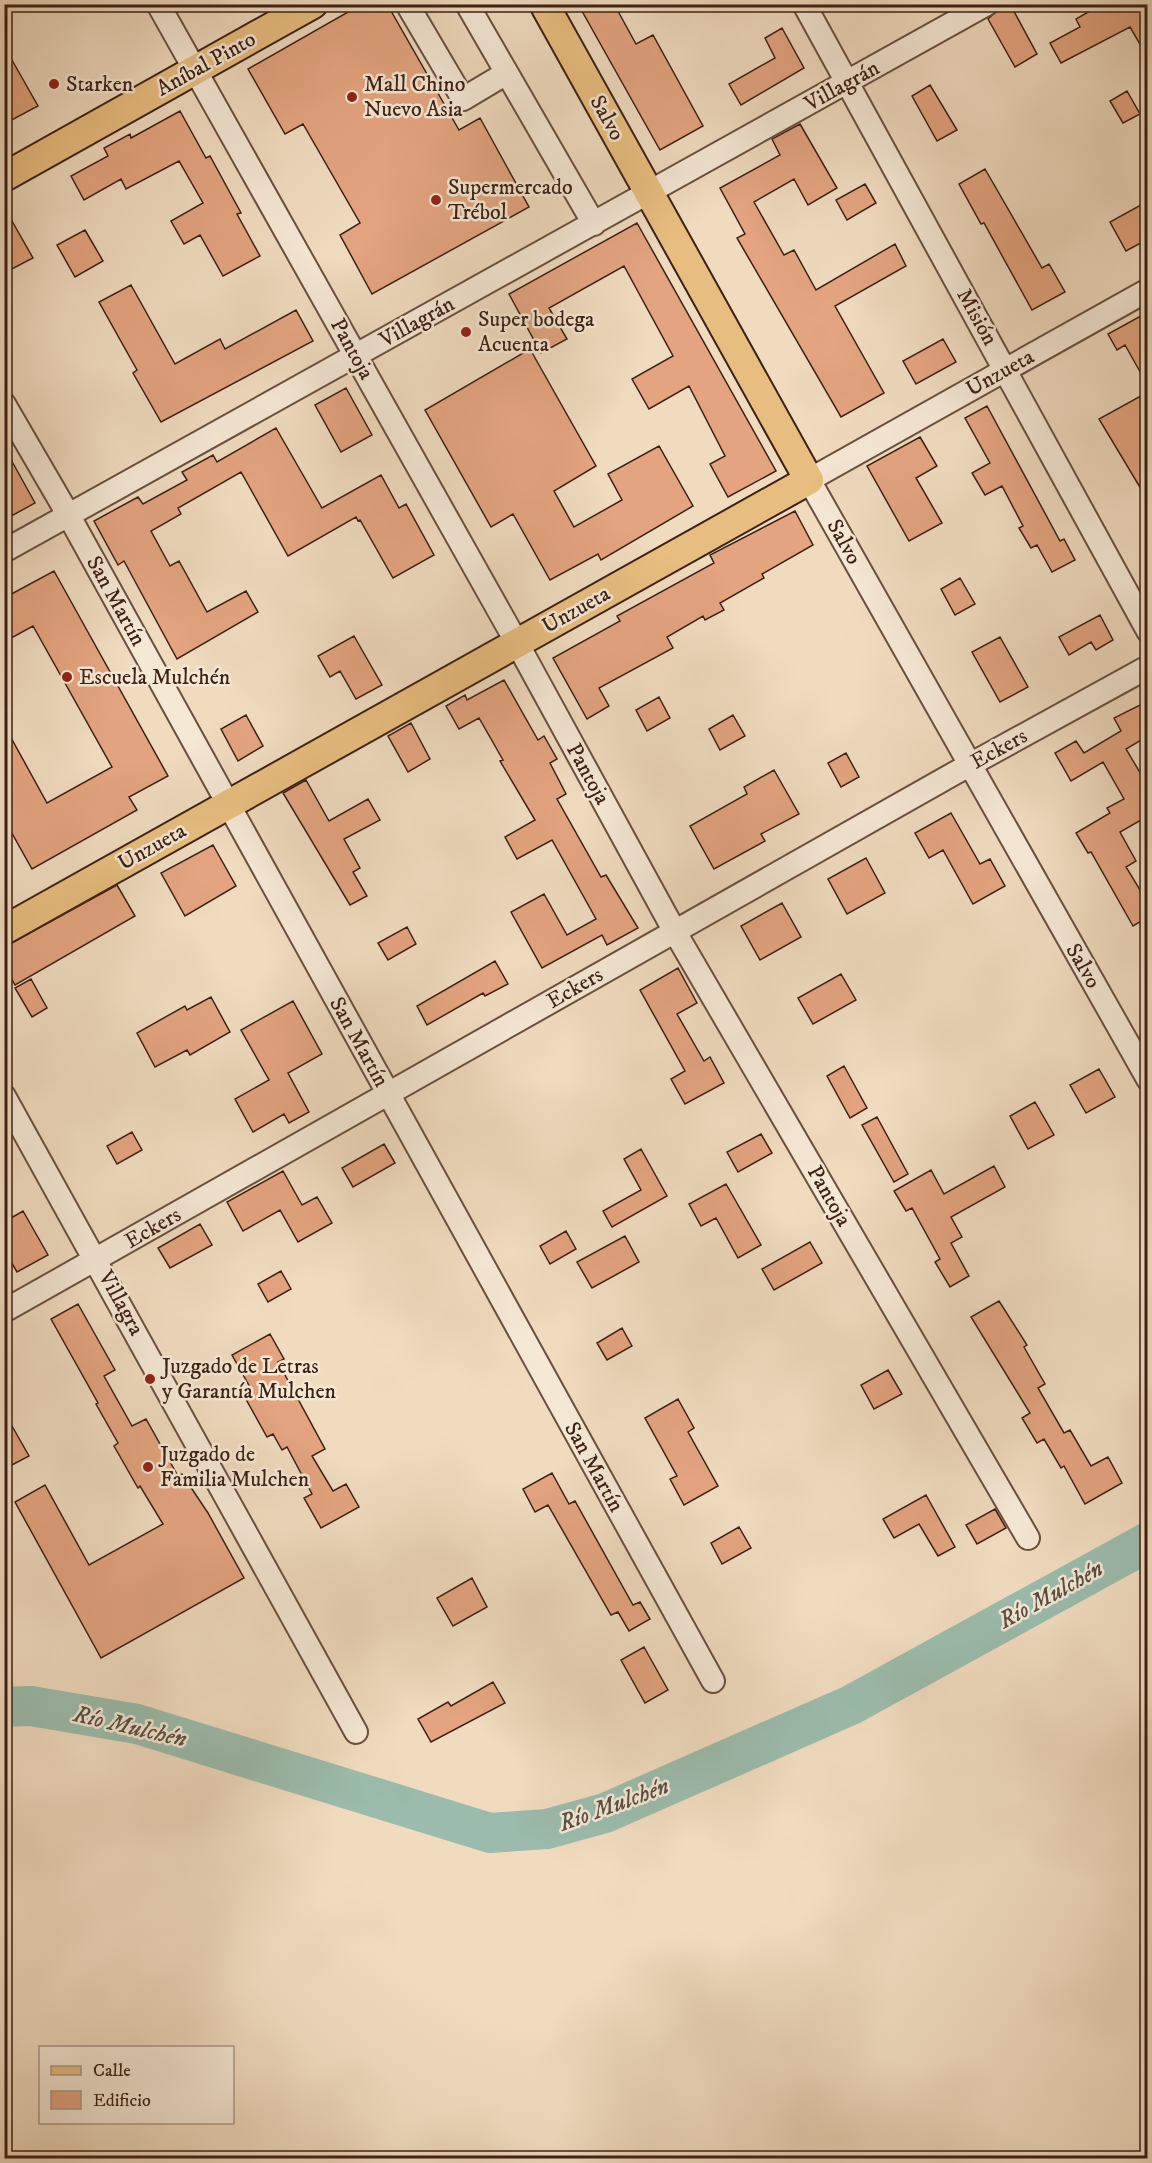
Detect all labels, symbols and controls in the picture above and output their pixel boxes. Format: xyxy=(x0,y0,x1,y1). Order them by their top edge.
street label: Aníbal Pinto xyxy=(151,26,261,102)
street label: Villagrán xyxy=(799,54,885,118)
place label: Starken xyxy=(66,71,134,98)
place label: Mall Chino Nuevo Asia xyxy=(364,71,465,123)
marker: Starken xyxy=(47,77,61,91)
marker: Mall Chino Nuevo Asia xyxy=(345,90,359,104)
street label: Salvo xyxy=(584,91,630,145)
place label: Supermercado Trébol xyxy=(448,174,573,226)
marker: Supermercado Trébol xyxy=(429,193,443,207)
street label: Misión xyxy=(950,284,1004,351)
street label: Villagrán xyxy=(374,290,460,354)
place label: Super bodega Acuenta xyxy=(478,306,595,358)
street label: Pantoja xyxy=(324,314,380,385)
marker: Super bodega Acuenta xyxy=(459,325,473,339)
street label: Unzueta xyxy=(961,343,1039,403)
street label: Salvo xyxy=(821,515,867,569)
street label: San Martín xyxy=(80,551,152,651)
street label: Unzueta xyxy=(537,580,615,640)
place label: Escuela Mulchén xyxy=(79,664,231,691)
marker: Escuela Mulchén xyxy=(60,670,74,684)
street label: Eckers xyxy=(966,723,1032,775)
street label: Pantoja xyxy=(560,739,616,810)
street label: Unzueta xyxy=(113,817,191,877)
street label: Salvo xyxy=(1059,939,1107,993)
street label: Eckers xyxy=(542,961,608,1015)
street label: San Martín xyxy=(323,992,395,1092)
street label: Pantoja xyxy=(801,1161,857,1232)
street label: Eckers xyxy=(120,1201,186,1255)
street label: Villagra xyxy=(92,1265,150,1341)
place label: Juzgado de Letras y Garantía Mulchen xyxy=(160,1353,337,1405)
marker: Juzgado de Letras y Garantía Mulchen xyxy=(143,1372,157,1386)
street label: San Martín xyxy=(558,1417,630,1517)
place label: Juzgado de Familia Mulchen xyxy=(158,1441,310,1493)
marker: Juzgado de Familia Mulchen xyxy=(141,1460,155,1474)
water label: Río Mulchén xyxy=(993,1554,1109,1637)
water label: Río Mulchén xyxy=(70,1699,189,1755)
water label: Río Mulchén xyxy=(554,1771,673,1839)
legend xyxy=(39,2046,234,2124)
text: Calle xyxy=(93,2060,131,2082)
text: Edificio xyxy=(93,2090,151,2112)

